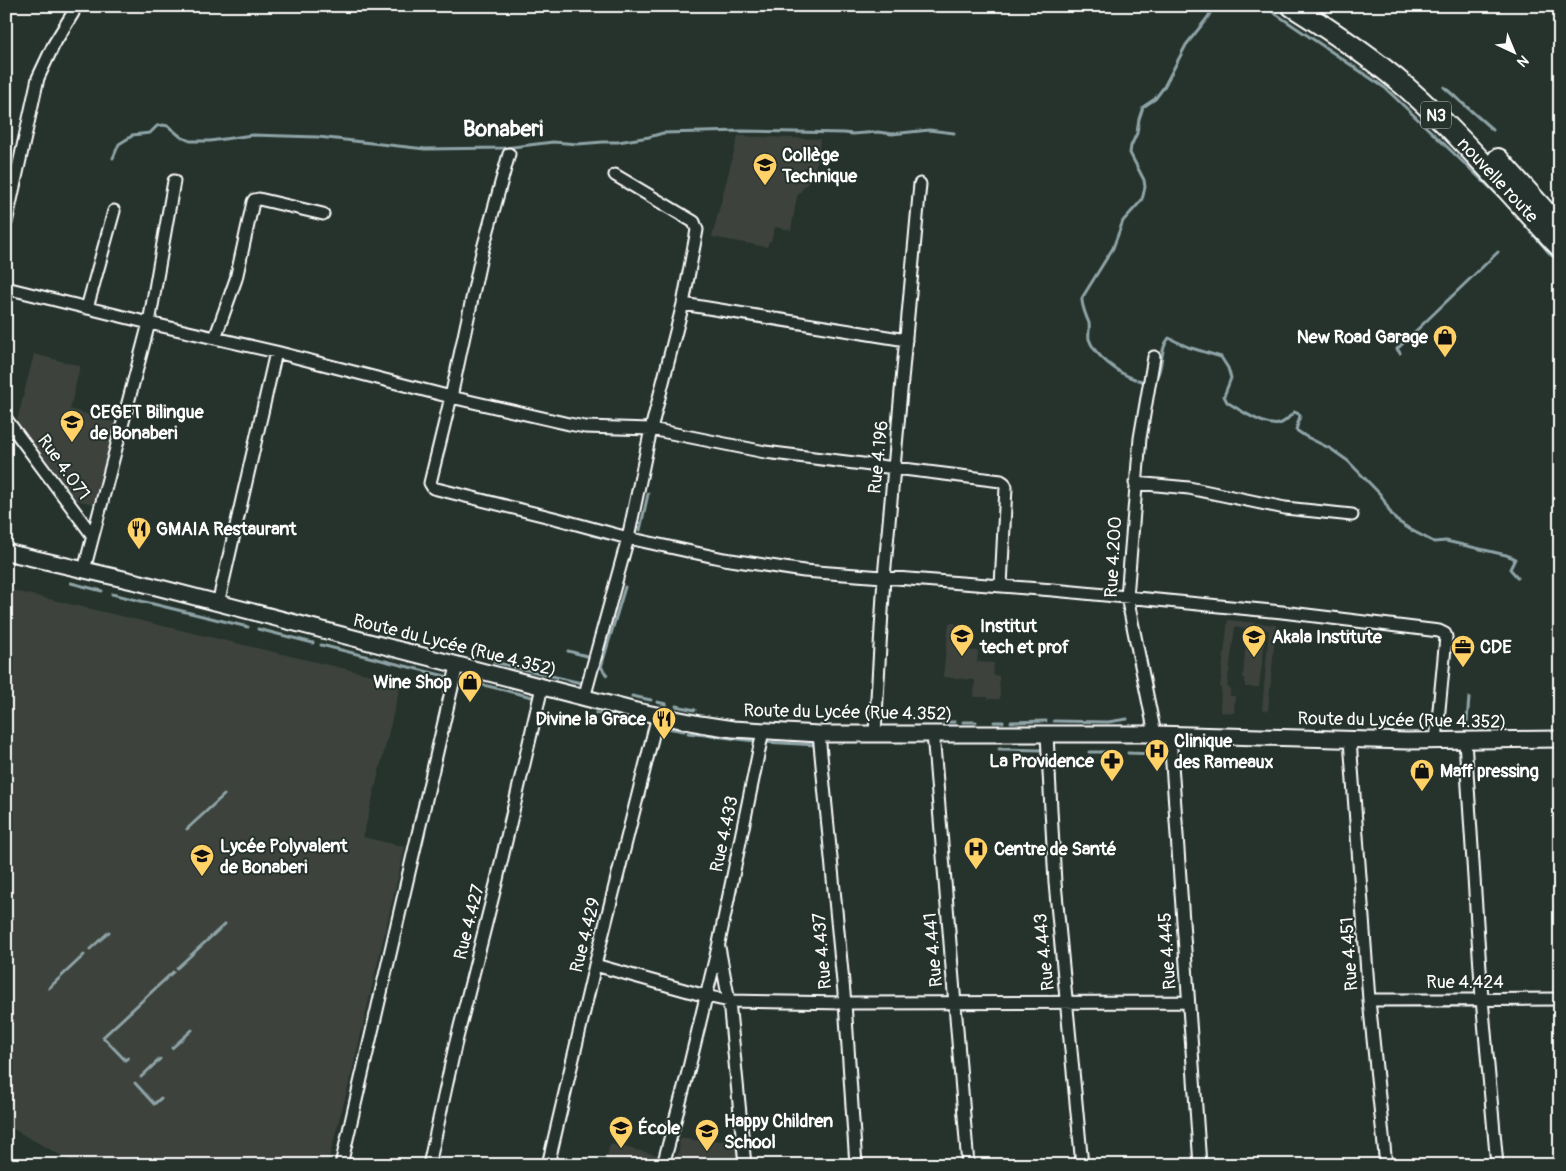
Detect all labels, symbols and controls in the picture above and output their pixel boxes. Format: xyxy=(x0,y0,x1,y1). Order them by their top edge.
north arrow xyxy=(1488,28,1538,78)
text: N xyxy=(1513,52,1532,70)
road number: N3 xyxy=(1421,102,1451,128)
district label: Bonaberi xyxy=(463,115,543,143)
street label: nouvelle route xyxy=(1452,133,1543,228)
place label: Collège Technique xyxy=(781,144,858,188)
school or university icon: Collège Technique xyxy=(752,152,778,186)
shop icon: New Road Garage xyxy=(1432,324,1458,358)
place label: New Road Garage xyxy=(1297,326,1429,349)
place label: CEGET Bilingue de Bonaberi xyxy=(90,401,205,445)
school or university icon: CEGET Bilingue de Bonaberi xyxy=(59,409,85,443)
street label: Rue 4.196 xyxy=(863,419,894,495)
street label: Rue 4.071 xyxy=(32,430,95,505)
restaurant icon: GMAIA Restaurant xyxy=(126,516,152,550)
street label: Rue 4.200 xyxy=(1100,516,1127,598)
place label: GMAIA Restaurant xyxy=(156,518,297,541)
street label: Route du Lycée (Rue 4.352) xyxy=(351,609,559,682)
place label: Institut tech et prof xyxy=(979,615,1070,659)
school or university icon: Institut tech et prof xyxy=(949,623,975,657)
school or university icon: Akala Institute xyxy=(1241,624,1267,658)
place label: Akala Institute xyxy=(1272,626,1383,649)
office icon: CDE xyxy=(1450,634,1476,668)
place label: CDE xyxy=(1480,636,1512,659)
shop icon: Wine Shop xyxy=(457,669,483,703)
place label: Wine Shop xyxy=(373,671,452,694)
street label: Route du Lycée (Rue 4.352) xyxy=(743,699,953,726)
restaurant icon: Divine la Grace xyxy=(651,706,677,740)
street label: Route du Lycée (Rue 4.352) xyxy=(1297,707,1507,734)
place label: Divine la Grace xyxy=(536,708,647,731)
place label: Clinique des Rameaux xyxy=(1174,730,1274,774)
hospital icon: Clinique des Rameaux xyxy=(1144,738,1170,772)
pharmacy icon: La Providence xyxy=(1099,748,1125,782)
place label: La Providence xyxy=(989,750,1095,773)
shop icon: Maff pressing xyxy=(1409,758,1435,792)
place label: Maff pressing xyxy=(1440,760,1539,783)
street label: Rue 4.433 xyxy=(705,794,744,874)
place label: Lycée Polyvalent de Bonaberi xyxy=(220,835,348,879)
hospital icon: Centre de Santé xyxy=(963,836,989,870)
place label: Centre de Santé xyxy=(994,838,1117,861)
school or university icon: Lycée Polyvalent de Bonaberi xyxy=(189,843,215,877)
street label: Rue 4.427 xyxy=(449,882,490,962)
street label: Rue 4.429 xyxy=(565,895,606,975)
street label: Rue 4.437 xyxy=(808,911,837,990)
street label: Rue 4.441 xyxy=(919,912,948,988)
street label: Rue 4.443 xyxy=(1029,912,1060,992)
street label: Rue 4.445 xyxy=(1153,912,1182,990)
street label: Rue 4.451 xyxy=(1335,916,1364,992)
street label: Rue 4.424 xyxy=(1426,971,1504,994)
place label: Happy Children School xyxy=(724,1110,833,1154)
school or university icon: École xyxy=(608,1115,634,1149)
place label: École xyxy=(638,1117,681,1140)
school or university icon: Happy Children School xyxy=(694,1118,720,1152)

